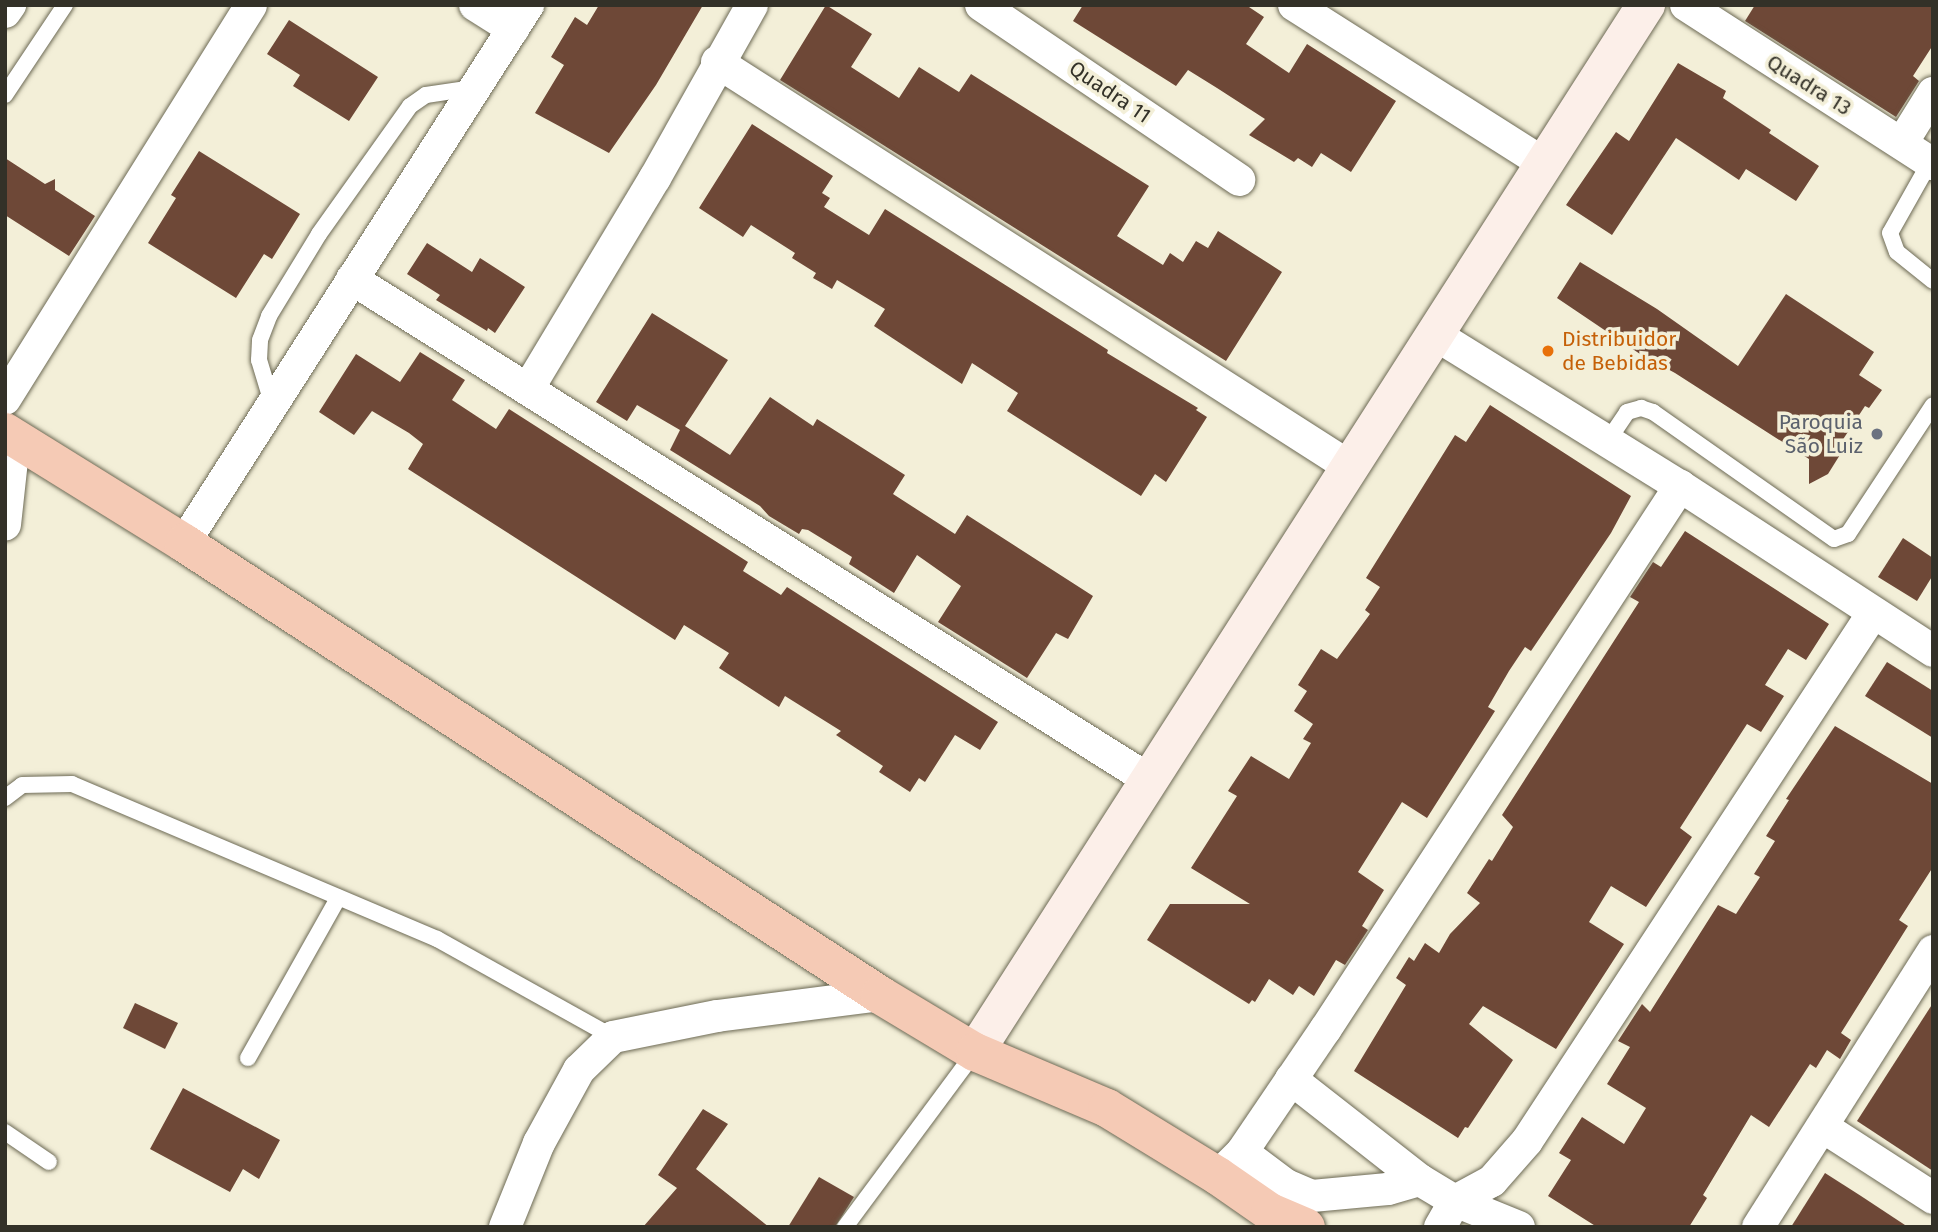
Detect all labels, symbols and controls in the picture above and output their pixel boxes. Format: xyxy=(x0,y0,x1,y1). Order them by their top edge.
street label: Quadra 13 xyxy=(1762,49,1856,121)
street label: Quadra 11 xyxy=(1064,56,1156,128)
place label: Distribuidor de Bebidas xyxy=(1562,326,1676,376)
marker: Distribuidor de Bebidas xyxy=(1540,343,1556,359)
place label: Paroquia São Luiz xyxy=(1779,409,1863,459)
marker: Paroquia São Luiz xyxy=(1869,426,1885,442)

